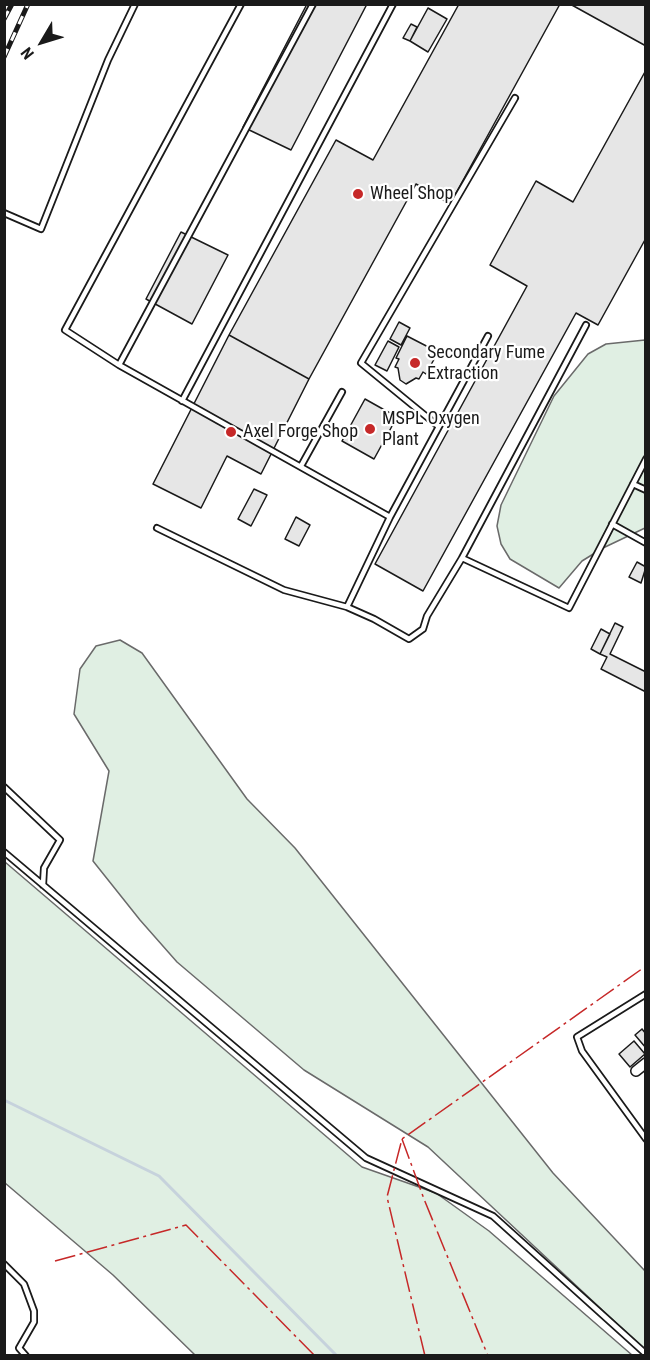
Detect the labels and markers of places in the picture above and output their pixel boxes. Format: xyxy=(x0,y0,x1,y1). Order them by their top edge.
place label: Wheel Shop xyxy=(370,183,453,205)
marker: Wheel Shop xyxy=(351,187,365,201)
place label: Secondary Fume Extraction xyxy=(427,342,545,385)
marker: Secondary Fume Extraction xyxy=(408,356,422,370)
place label: MSPL Oxygen Plant xyxy=(382,408,480,450)
place label: Axel Forge Shop xyxy=(243,421,358,443)
marker: MSPL Oxygen Plant xyxy=(363,422,377,436)
marker: Axel Forge Shop xyxy=(224,425,238,439)

